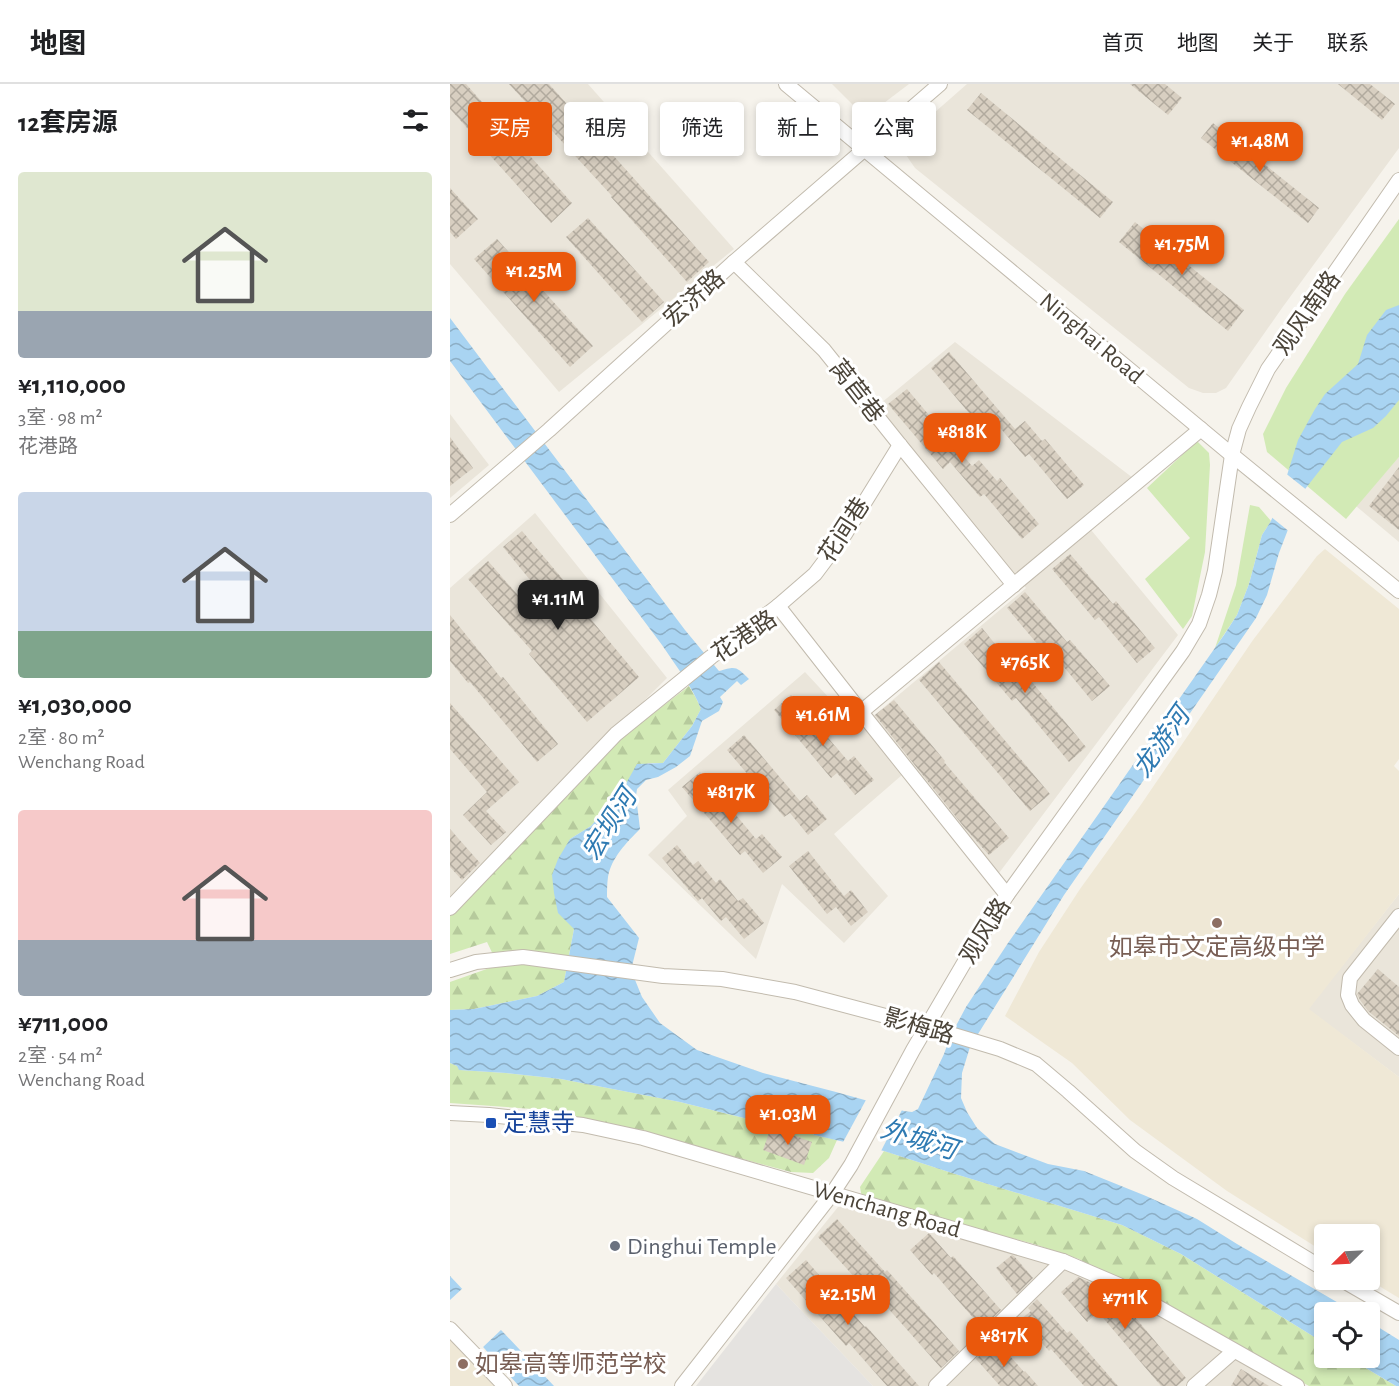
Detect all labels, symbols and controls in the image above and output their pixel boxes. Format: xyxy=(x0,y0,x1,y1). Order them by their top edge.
text: 地图 xyxy=(30,31,86,59)
text: 首页 xyxy=(1102,33,1144,54)
text: 地图 xyxy=(1177,33,1219,54)
text: 关于 xyxy=(1252,33,1294,54)
text: 联系 xyxy=(1327,33,1369,54)
chip: 买房 xyxy=(468,102,552,156)
chip: 租房 xyxy=(564,102,648,156)
chip: 筛选 xyxy=(660,102,744,156)
chip: 新上 xyxy=(756,102,840,156)
chip: 公寓 xyxy=(852,102,936,156)
icon: filters xyxy=(399,104,432,137)
text: 12套房源 xyxy=(18,110,118,136)
pin: ¥1.48M xyxy=(1211,122,1309,173)
text: ¥1.48M xyxy=(1231,131,1289,151)
icon: home xyxy=(171,211,279,319)
pin: ¥1.75M xyxy=(1133,225,1231,276)
text: ¥1.75M xyxy=(1154,234,1210,254)
pin: ¥1.25M xyxy=(485,252,583,303)
text: ¥1.25M xyxy=(506,261,562,281)
street label: 宏济路 xyxy=(659,264,729,332)
street label: 观风南路 xyxy=(1269,266,1345,360)
street label: Ninghai Road xyxy=(1035,289,1148,389)
street label: 莴苣巷 xyxy=(825,355,889,427)
text: ¥1,110,000 xyxy=(18,372,126,398)
text: 3室 · 98 m² xyxy=(18,408,103,428)
pin: ¥818K xyxy=(920,413,1004,464)
text: ¥818K xyxy=(937,422,987,442)
text: 花港路 xyxy=(18,437,78,457)
street label: 花间巷 xyxy=(813,493,875,567)
icon: home xyxy=(171,531,279,639)
pin: ¥1.11M xyxy=(509,580,607,631)
text: ¥1.11M xyxy=(532,589,584,609)
street label: 花港路 xyxy=(707,605,781,667)
pin: ¥765K xyxy=(983,643,1067,694)
text: ¥765K xyxy=(1000,652,1050,672)
text: ¥1,030,000 xyxy=(18,692,132,718)
pin: ¥1.61M xyxy=(774,696,872,747)
water label: 龙游河 xyxy=(1128,699,1198,782)
text: ¥1.61M xyxy=(795,705,851,725)
text: 2室 · 80 m² xyxy=(18,728,105,748)
text: Wenchang Road xyxy=(18,752,145,772)
pin: ¥817K xyxy=(689,773,773,824)
water label: 宏坝河 xyxy=(576,779,644,864)
text: ¥817K xyxy=(707,782,755,802)
icon: home xyxy=(171,849,279,957)
street label: 观风路 xyxy=(955,894,1015,968)
marker: 如皋市文定高级中学 xyxy=(1210,916,1224,930)
place label: 如皋市文定高级中学 xyxy=(1109,934,1325,960)
street label: 影梅路 xyxy=(881,1004,957,1048)
text: ¥711,000 xyxy=(18,1010,108,1036)
text: 2室 · 54 m² xyxy=(18,1046,103,1066)
text: Wenchang Road xyxy=(18,1070,145,1090)
pin: ¥1.03M xyxy=(739,1095,837,1146)
text: ¥1.03M xyxy=(759,1104,817,1124)
place label: 定慧寺 xyxy=(503,1110,575,1136)
water label: 外城河 xyxy=(878,1115,965,1165)
marker: 定慧寺 xyxy=(484,1116,498,1130)
street label: Wenchang Road xyxy=(810,1177,963,1242)
north arrow xyxy=(1314,1224,1380,1290)
map controls xyxy=(1314,1224,1380,1368)
place label: Dinghui Temple xyxy=(627,1235,777,1259)
marker: Dinghui Temple xyxy=(608,1239,622,1253)
pin: ¥2.15M xyxy=(799,1275,897,1326)
pin: ¥711K xyxy=(1083,1279,1167,1330)
text: ¥2.15M xyxy=(820,1284,876,1304)
text: ¥711K xyxy=(1102,1288,1148,1308)
button: locate xyxy=(1314,1302,1380,1368)
pin: ¥817K xyxy=(962,1317,1046,1368)
text: ¥817K xyxy=(980,1326,1028,1346)
place label: 如皋高等师范学校 xyxy=(475,1351,667,1377)
marker: 如皋高等师范学校 xyxy=(456,1357,470,1371)

